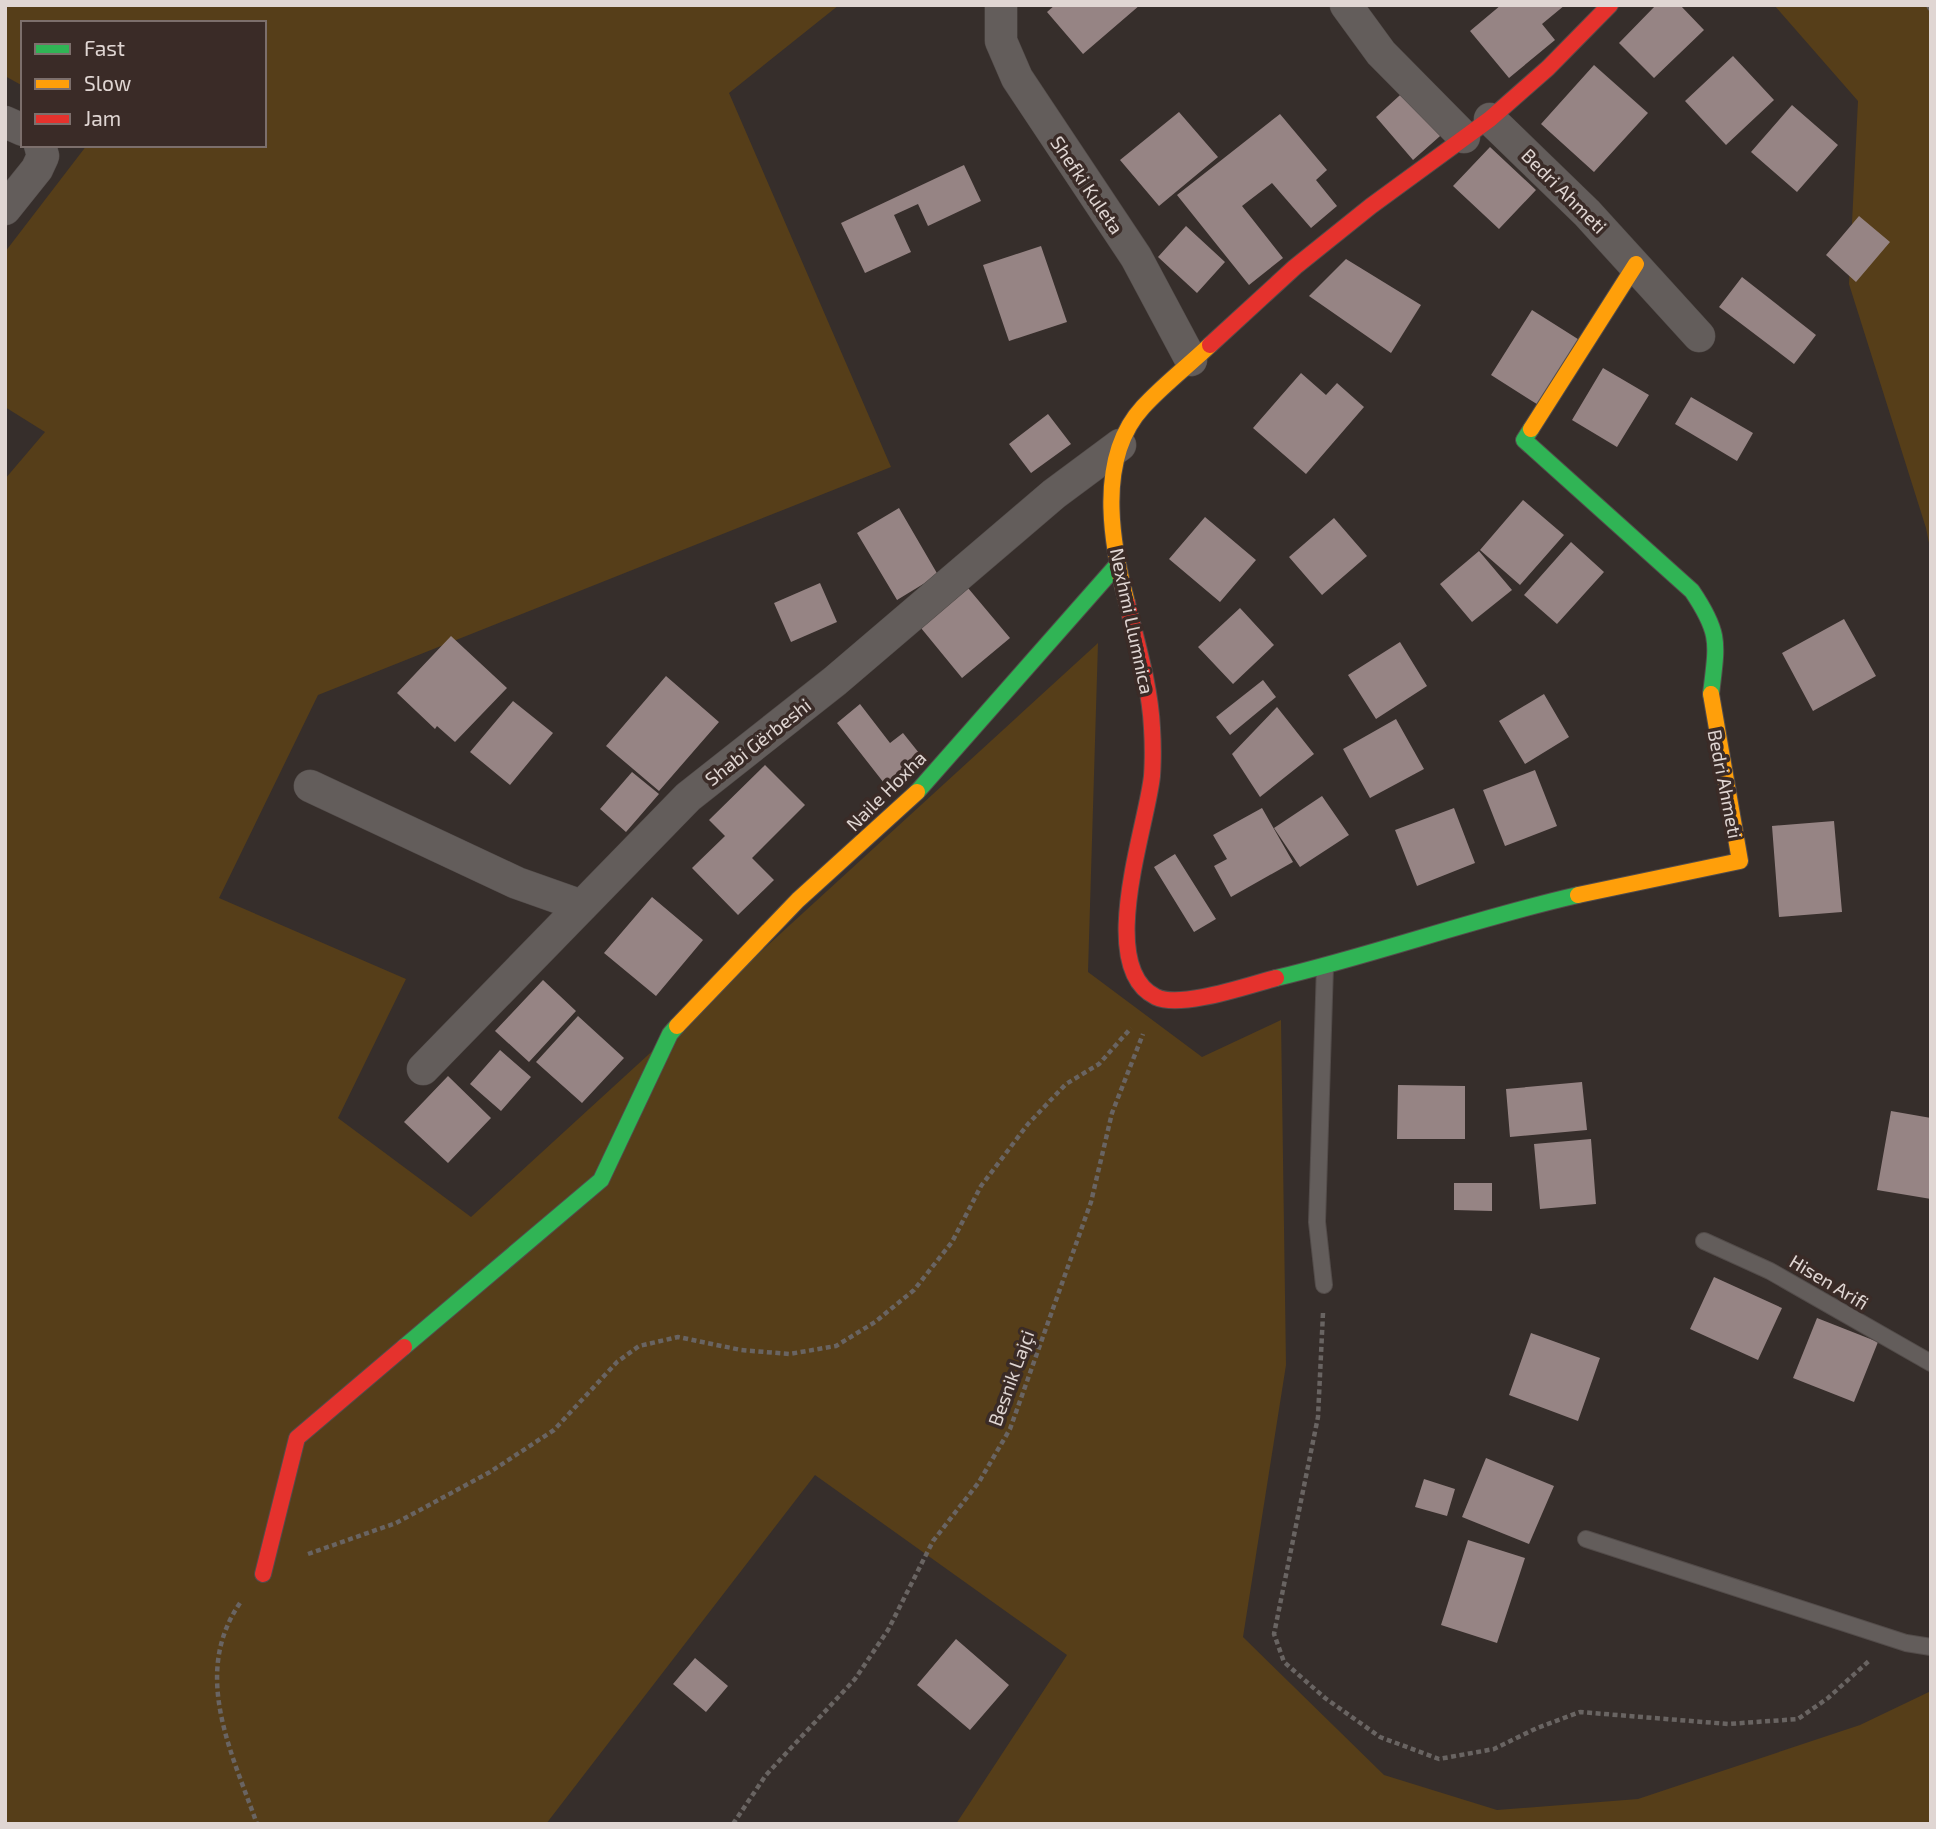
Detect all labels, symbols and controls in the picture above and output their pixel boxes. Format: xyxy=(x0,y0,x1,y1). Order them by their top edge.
legend xyxy=(21,21,266,147)
text: Fast xyxy=(84,35,125,60)
text: Slow xyxy=(84,70,131,95)
text: Jam xyxy=(84,105,121,130)
street label: Shefki Kuleta xyxy=(1046,131,1129,238)
street label: Bedri Ahmeti xyxy=(1517,143,1612,238)
street label: Nexhmi Llumnica xyxy=(1106,546,1159,696)
street label: Shabi Gërbeshi xyxy=(700,693,815,790)
street label: Bedri Ahmeti xyxy=(1704,727,1747,840)
street label: Naile Hoxha xyxy=(841,746,930,835)
street label: Hisen Arifi xyxy=(1786,1249,1873,1314)
street label: Besnik Lajçi xyxy=(983,1327,1039,1429)

